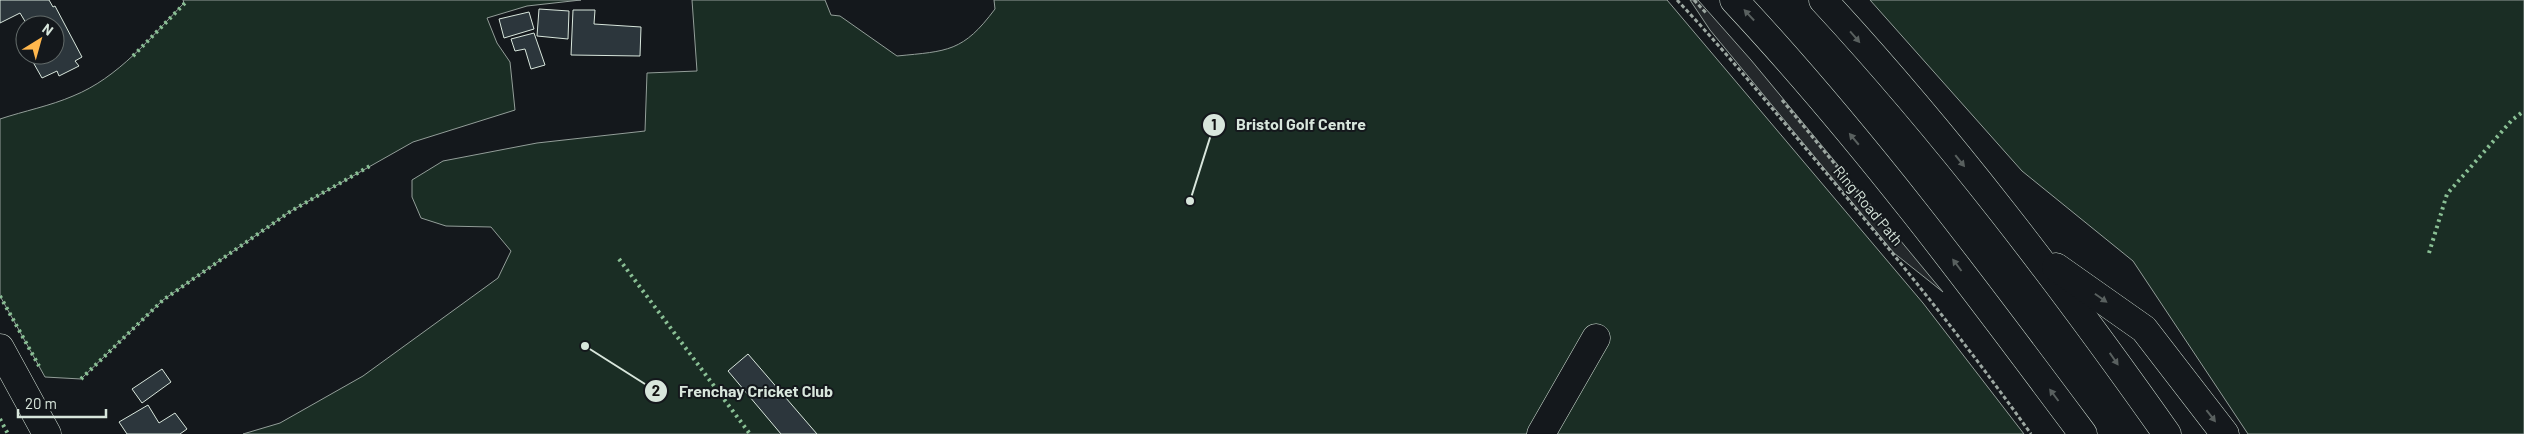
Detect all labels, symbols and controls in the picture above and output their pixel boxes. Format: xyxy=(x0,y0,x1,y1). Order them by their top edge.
one-way arrow xyxy=(1743,10,1755,22)
north arrow xyxy=(15,15,65,65)
text: N xyxy=(39,20,57,39)
one-way arrow xyxy=(1849,30,1861,42)
callout: Bristol Golf Centre xyxy=(1201,109,1376,140)
text: Bristol Golf Centre xyxy=(1236,114,1366,133)
text: 1 xyxy=(1211,115,1217,133)
one-way arrow xyxy=(1849,133,1860,146)
one-way arrow xyxy=(1954,154,1965,167)
street label: Ring Road Path xyxy=(1830,162,1907,249)
one-way arrow xyxy=(1951,259,1962,272)
one-way arrow xyxy=(2094,293,2108,303)
one-way arrow xyxy=(2109,352,2119,366)
callout: Frenchay Cricket Club xyxy=(644,376,843,407)
text: 2 xyxy=(652,381,660,399)
text: Frenchay Cricket Club xyxy=(679,381,833,400)
scale bar xyxy=(18,386,105,418)
one-way arrow xyxy=(2049,388,2059,402)
text: 20 m xyxy=(25,394,57,412)
one-way arrow xyxy=(2206,409,2216,423)

